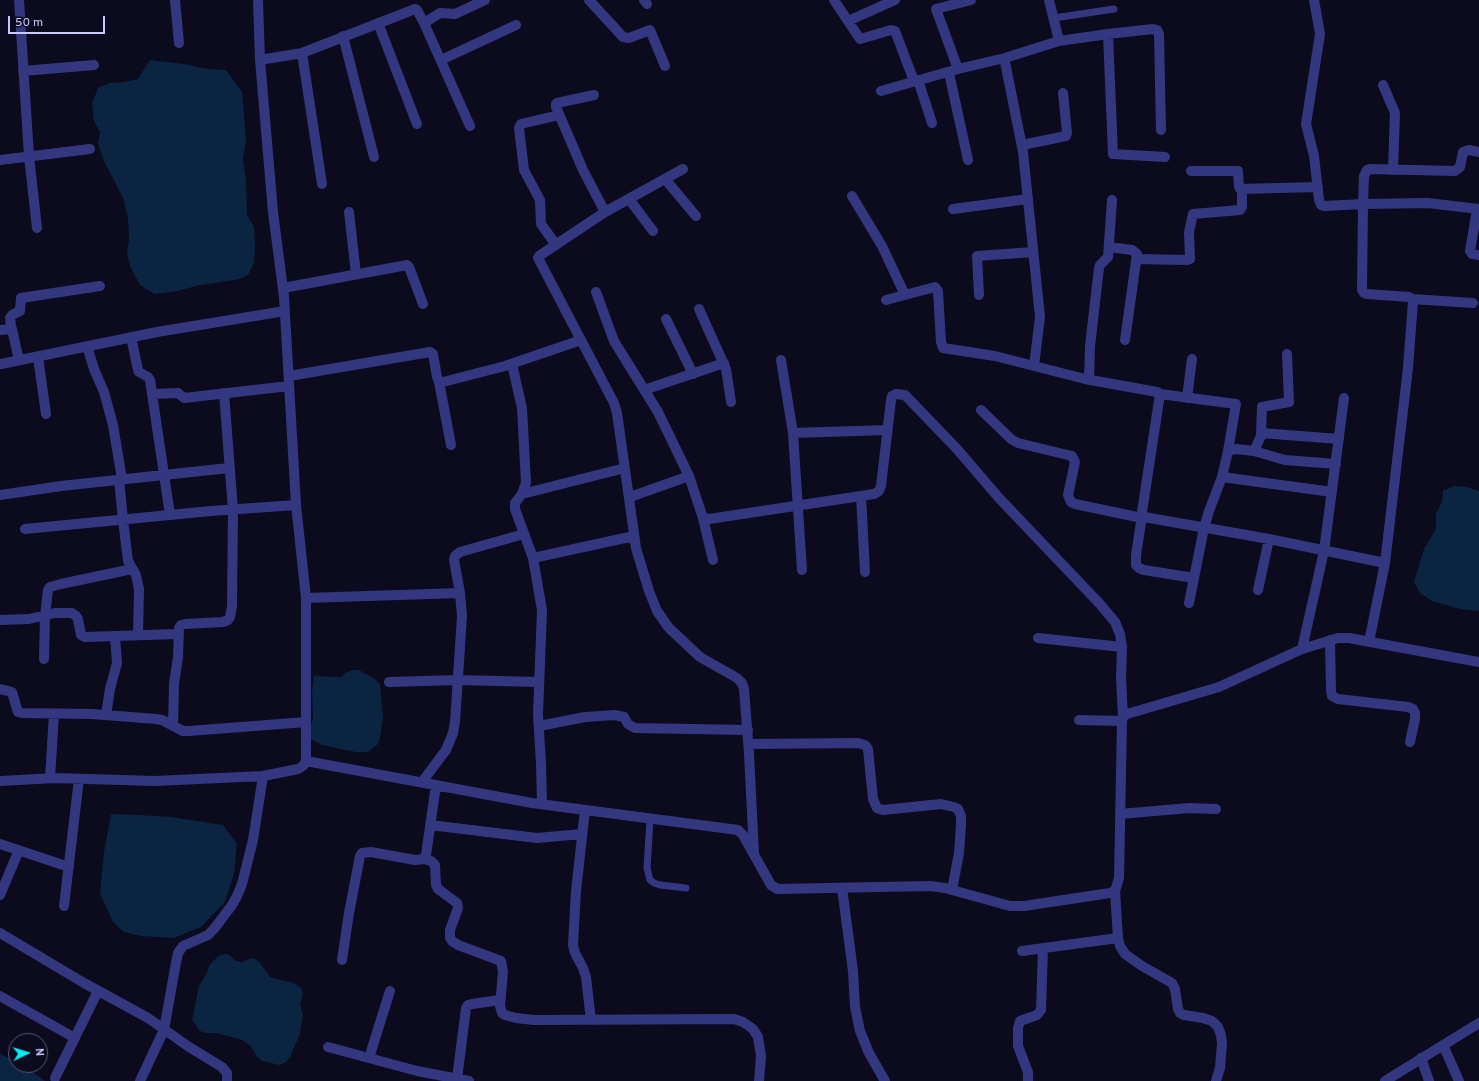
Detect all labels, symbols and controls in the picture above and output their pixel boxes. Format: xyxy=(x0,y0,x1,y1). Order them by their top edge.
scale bar xyxy=(10,8,107,34)
text: 50 m xyxy=(15,15,43,31)
north arrow xyxy=(8,1033,48,1073)
text: N xyxy=(32,1048,46,1057)

